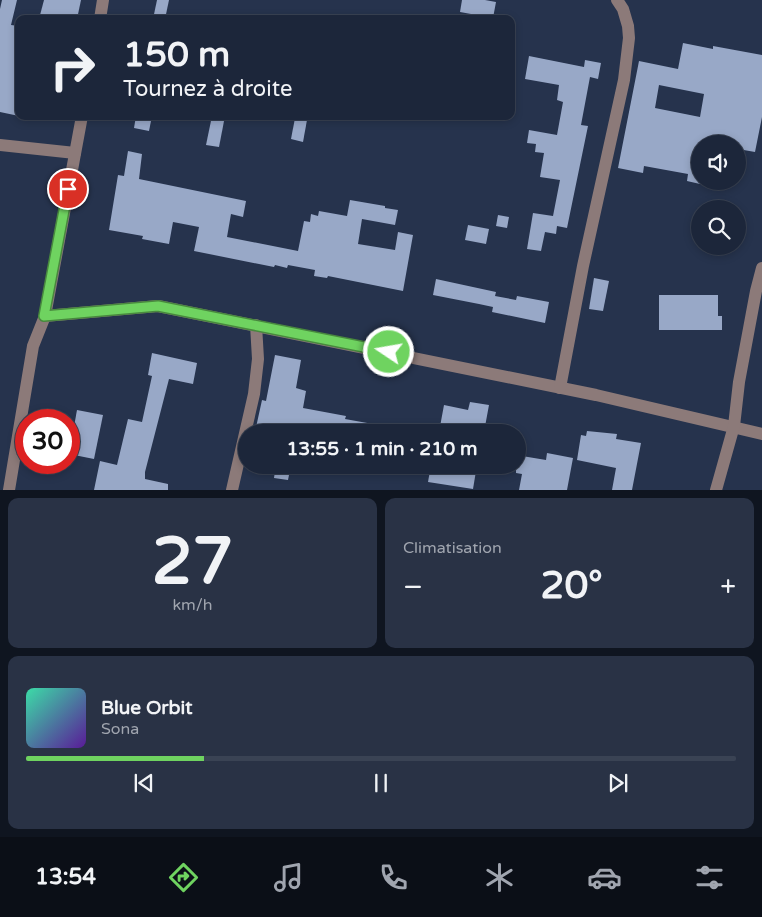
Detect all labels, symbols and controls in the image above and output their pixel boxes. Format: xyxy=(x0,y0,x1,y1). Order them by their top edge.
text: 150 m xyxy=(123,34,230,76)
icon: right xyxy=(40,35,105,100)
text: Tournez à droite xyxy=(123,76,292,102)
map controls xyxy=(691,135,746,255)
button: sound xyxy=(691,135,746,190)
pin xyxy=(47,168,89,210)
icon: arrive xyxy=(54,175,82,203)
button: search xyxy=(691,200,746,255)
position arrow xyxy=(362,325,414,377)
speed limit sign: 30 xyxy=(15,409,80,474)
text: 13:55 · 1 min · 210 m xyxy=(286,438,478,460)
text: 27 xyxy=(152,523,233,602)
text: Climatisation xyxy=(403,538,502,558)
text: 20° xyxy=(541,563,603,609)
text: − xyxy=(403,570,423,604)
text: + xyxy=(720,570,736,604)
text: km/h xyxy=(172,595,213,615)
text: Blue Orbit xyxy=(101,697,193,719)
text: Sona xyxy=(101,719,139,739)
icon: previous xyxy=(130,769,158,797)
icon: pause xyxy=(367,769,395,797)
icon: next xyxy=(604,769,632,797)
icon: directions xyxy=(166,860,201,895)
icon: music xyxy=(271,860,306,895)
icon: phone xyxy=(376,860,411,895)
icon: climate xyxy=(482,860,517,895)
icon: car xyxy=(587,860,622,895)
icon: filters xyxy=(692,860,727,895)
text: 13:54 xyxy=(35,864,96,890)

